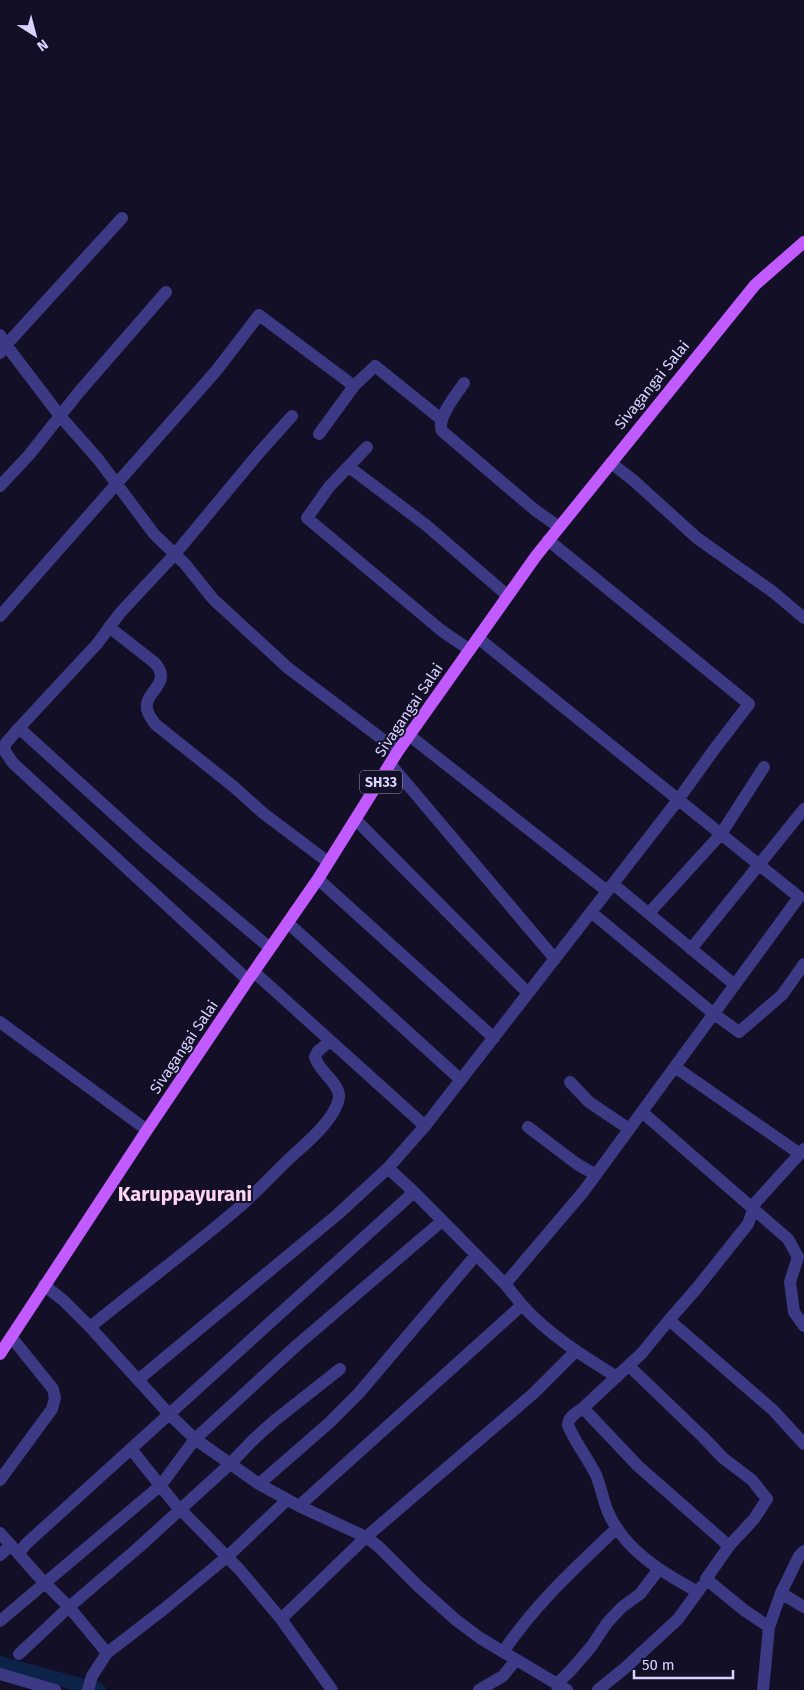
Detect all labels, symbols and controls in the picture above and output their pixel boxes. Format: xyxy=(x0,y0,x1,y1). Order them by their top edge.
north arrow xyxy=(10,10,60,60)
text: N xyxy=(34,36,51,55)
street label: Sivagangai Salai xyxy=(611,337,693,433)
street label: Sivagangai Salai xyxy=(371,660,447,760)
road number: SH33 xyxy=(360,770,402,794)
street label: Sivagangai Salai xyxy=(146,997,222,1097)
district label: Karuppayurani xyxy=(118,1182,252,1206)
scale bar xyxy=(634,1648,733,1680)
text: 50 m xyxy=(642,1656,675,1674)

